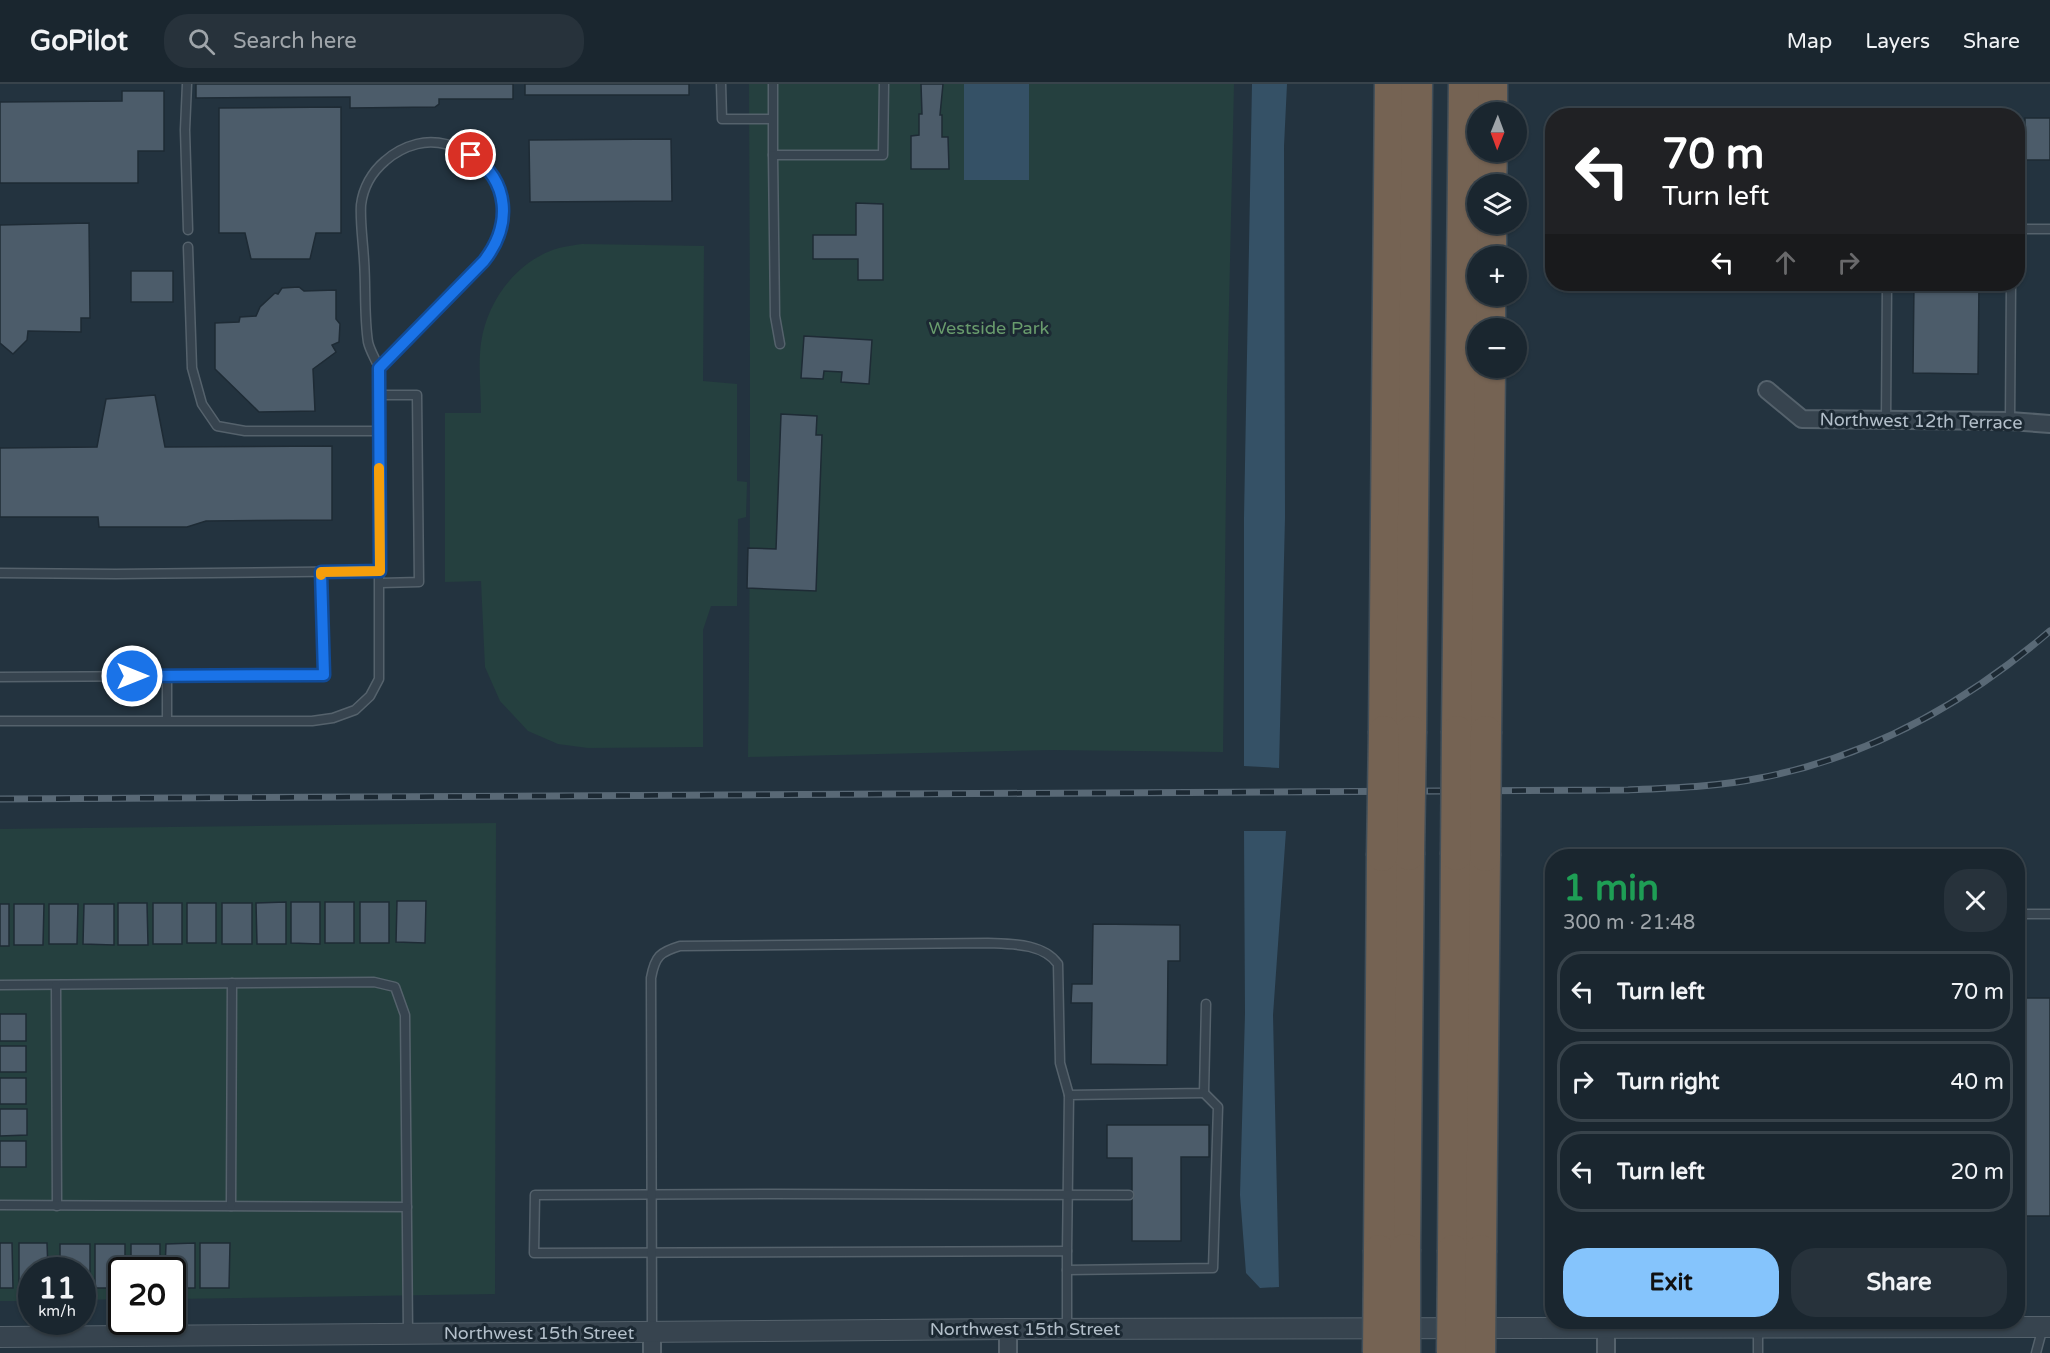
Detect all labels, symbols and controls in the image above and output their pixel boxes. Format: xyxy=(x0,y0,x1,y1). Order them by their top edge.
search box xyxy=(164,14,584,68)
text: GoPilot xyxy=(30,24,128,58)
icon: search xyxy=(185,25,218,58)
text: Search here xyxy=(233,28,357,54)
text: Map xyxy=(1787,29,1832,54)
text: Layers xyxy=(1865,29,1930,54)
text: Share xyxy=(1963,29,2020,54)
north arrow xyxy=(1467,102,1527,162)
map controls xyxy=(1467,102,1527,378)
pin xyxy=(445,129,496,180)
text: 70 m xyxy=(1662,129,1764,180)
icon: left xyxy=(1563,132,1641,210)
icon: arrive xyxy=(454,138,487,171)
button: layers xyxy=(1467,174,1527,234)
text: Turn left xyxy=(1662,180,1769,213)
button: + xyxy=(1467,246,1527,306)
icon: left xyxy=(1706,246,1739,279)
icon: ahead xyxy=(1769,246,1802,279)
icon: right xyxy=(1832,246,1865,279)
park label: Westside Park xyxy=(929,317,1050,339)
button: − xyxy=(1467,318,1527,378)
street label: Northwest 12th Terrace xyxy=(1819,408,2023,434)
position arrow xyxy=(100,644,164,708)
text: 1 min xyxy=(1563,867,1659,910)
button: close xyxy=(1944,869,2007,932)
text: 300 m · 21:48 xyxy=(1563,911,1695,935)
icon: left xyxy=(1566,975,1599,1008)
text: Turn left xyxy=(1617,979,1705,1005)
text: 70 m xyxy=(1950,979,2004,1005)
icon: right xyxy=(1566,1065,1599,1098)
text: Turn right xyxy=(1617,1069,1719,1095)
text: 40 m xyxy=(1950,1069,2004,1095)
icon: left xyxy=(1566,1155,1599,1188)
text: Turn left xyxy=(1617,1159,1705,1185)
text: 20 m xyxy=(1950,1159,2004,1185)
button: Exit xyxy=(1563,1248,1779,1317)
button: Share xyxy=(1791,1248,2007,1317)
speed limit sign: 20 xyxy=(108,1257,186,1335)
text: 11 xyxy=(38,1270,76,1307)
text: km/h xyxy=(38,1302,76,1320)
street label: Northwest 15th Street xyxy=(930,1318,1120,1340)
street label: Northwest 15th Street xyxy=(444,1322,634,1344)

